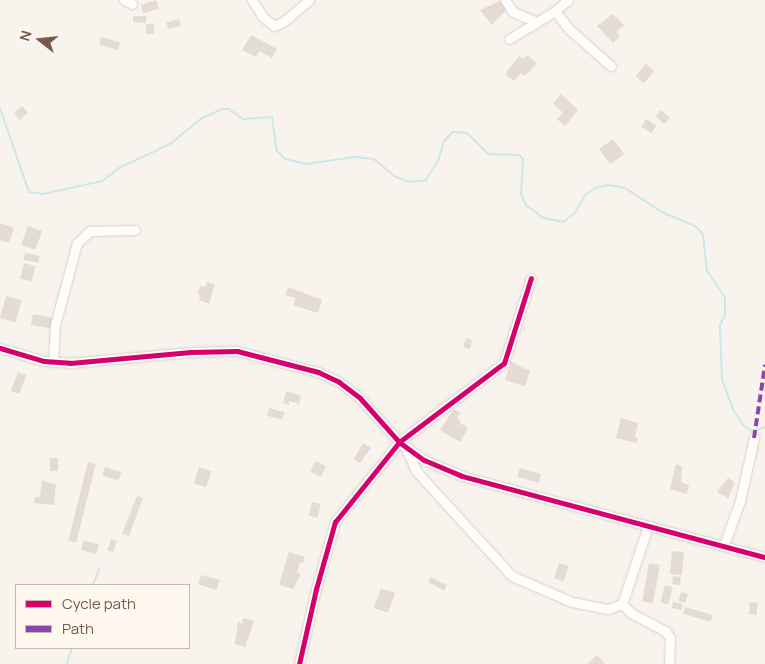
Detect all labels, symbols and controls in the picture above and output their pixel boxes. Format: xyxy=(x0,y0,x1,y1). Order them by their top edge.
north arrow xyxy=(15,15,65,65)
text: N xyxy=(15,28,36,43)
legend xyxy=(15,584,190,649)
text: Cycle path xyxy=(62,593,136,614)
text: Path xyxy=(62,618,94,639)

